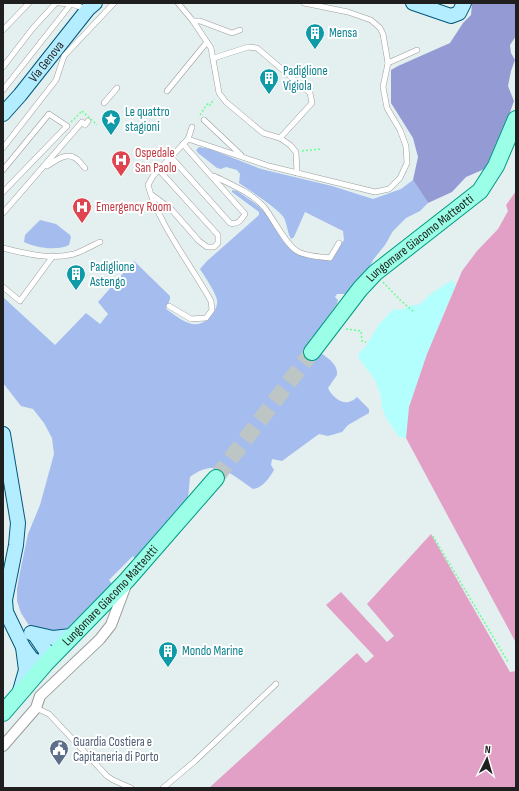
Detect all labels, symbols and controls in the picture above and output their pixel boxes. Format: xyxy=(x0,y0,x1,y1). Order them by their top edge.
building icon: Mensa xyxy=(304,22,326,50)
place label: Mensa xyxy=(329,25,357,41)
street label: Via Genova xyxy=(25,38,67,85)
place label: Padiglione Vigiola xyxy=(283,63,328,94)
building icon: Padiglione Vigiola xyxy=(258,67,280,95)
place label: Le quattro stagioni xyxy=(125,104,170,135)
place icon: Le quattro stagioni xyxy=(100,108,122,136)
place label: Ospedale San Paolo xyxy=(135,145,177,176)
hospital icon: Ospedale San Paolo xyxy=(110,149,132,177)
street label: Lungomare Giacomo Matteotti xyxy=(363,191,477,285)
hospital icon: Emergency Room xyxy=(71,196,93,224)
place label: Emergency Room xyxy=(96,199,171,215)
place label: Padiglione Astengo xyxy=(89,259,135,290)
building icon: Padiglione Astengo xyxy=(65,263,87,291)
street label: Lungomare Giacomo Matteotti xyxy=(59,542,162,649)
building icon: Mondo Marine xyxy=(157,640,179,668)
place label: Mondo Marine xyxy=(182,643,243,659)
place label: Guardia Costiera e Capitaneria di Porto xyxy=(73,734,159,765)
public building icon: Guardia Costiera e Capitaneria di Porto xyxy=(48,738,70,766)
north arrow xyxy=(467,739,507,779)
text: N xyxy=(484,743,491,756)

